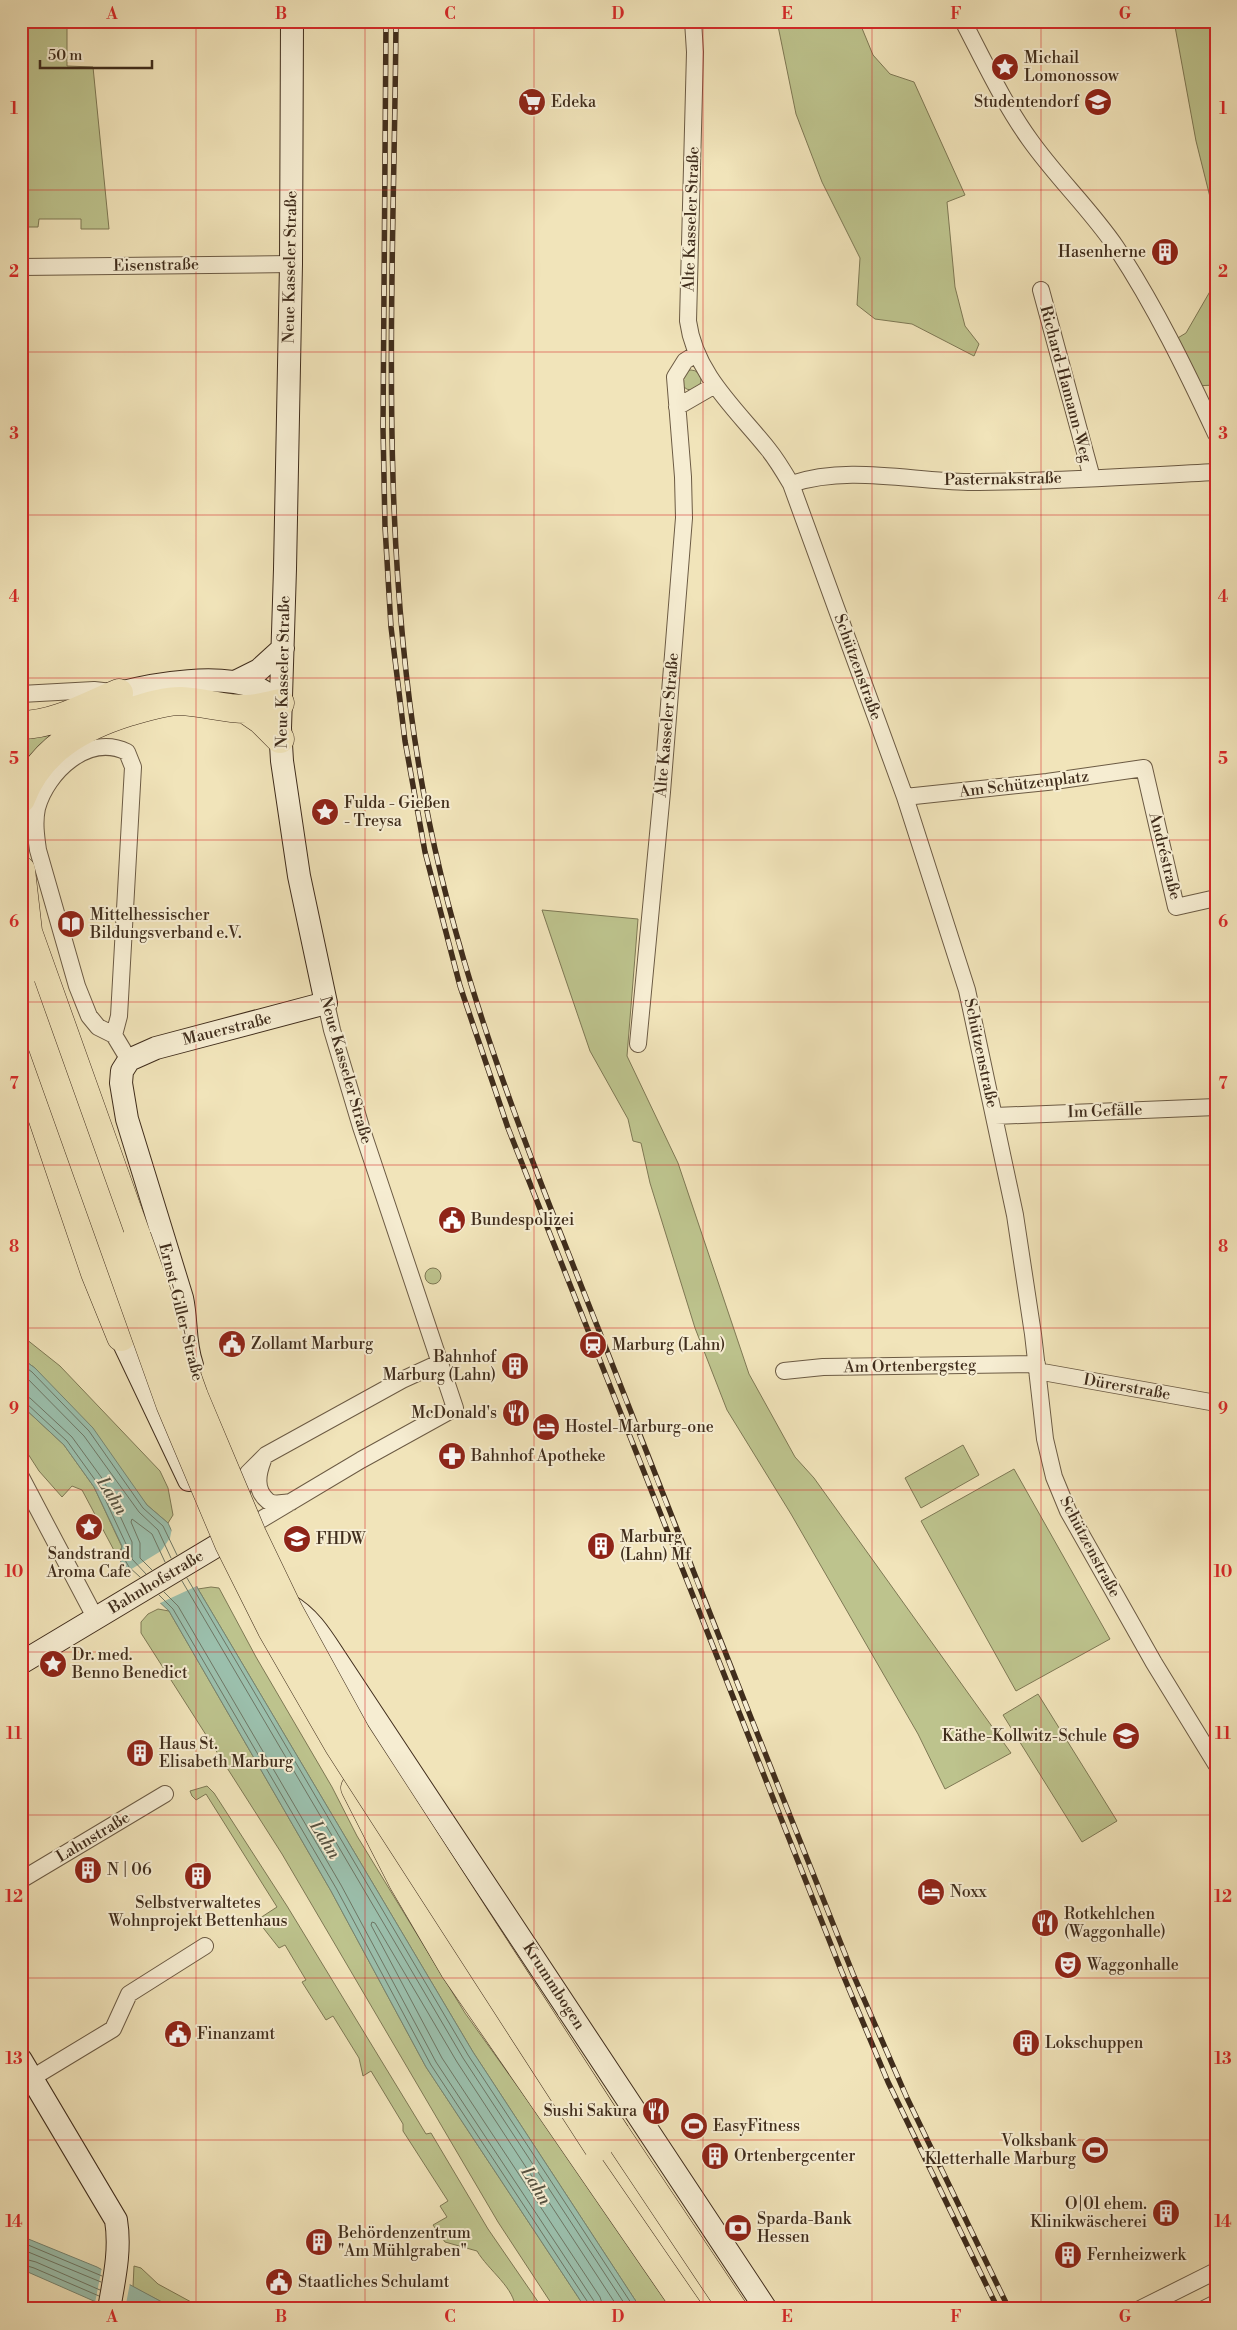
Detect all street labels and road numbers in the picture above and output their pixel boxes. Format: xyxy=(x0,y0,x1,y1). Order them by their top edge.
street label: Alte Kasseler Straße xyxy=(678,146,704,293)
street label: Neue Kasseler Straße xyxy=(279,191,301,343)
street label: Eisenstraße xyxy=(113,254,199,276)
street label: Richard-Hamann-Weg xyxy=(1035,303,1097,465)
street label: Pasternakstraße xyxy=(944,468,1062,490)
street label: Neue Kasseler Straße xyxy=(272,596,294,748)
street label: Schützenstraße xyxy=(830,611,886,723)
street label: Alte Kasseler Straße xyxy=(651,652,683,799)
street label: Am Schützenplatz xyxy=(957,766,1090,802)
street label: Andréstraße xyxy=(1144,809,1186,902)
street label: Neue Kasseler Straße xyxy=(315,994,377,1146)
street label: Schützenstraße xyxy=(960,996,1002,1110)
street label: Mauerstraße xyxy=(180,1008,274,1050)
street label: Im Gefälle xyxy=(1067,1100,1143,1122)
street label: Ernst-Giller-Straße xyxy=(154,1241,208,1383)
street label: Am Ortenbergsteg xyxy=(843,1355,977,1377)
street label: Dürerstraße xyxy=(1082,1369,1172,1405)
street label: Schützenstraße xyxy=(1055,1493,1125,1601)
street label: Bahnhofstraße xyxy=(104,1546,207,1619)
street label: Lahnstraße xyxy=(52,1807,134,1867)
street label: Krummbogen xyxy=(518,1939,590,2034)

